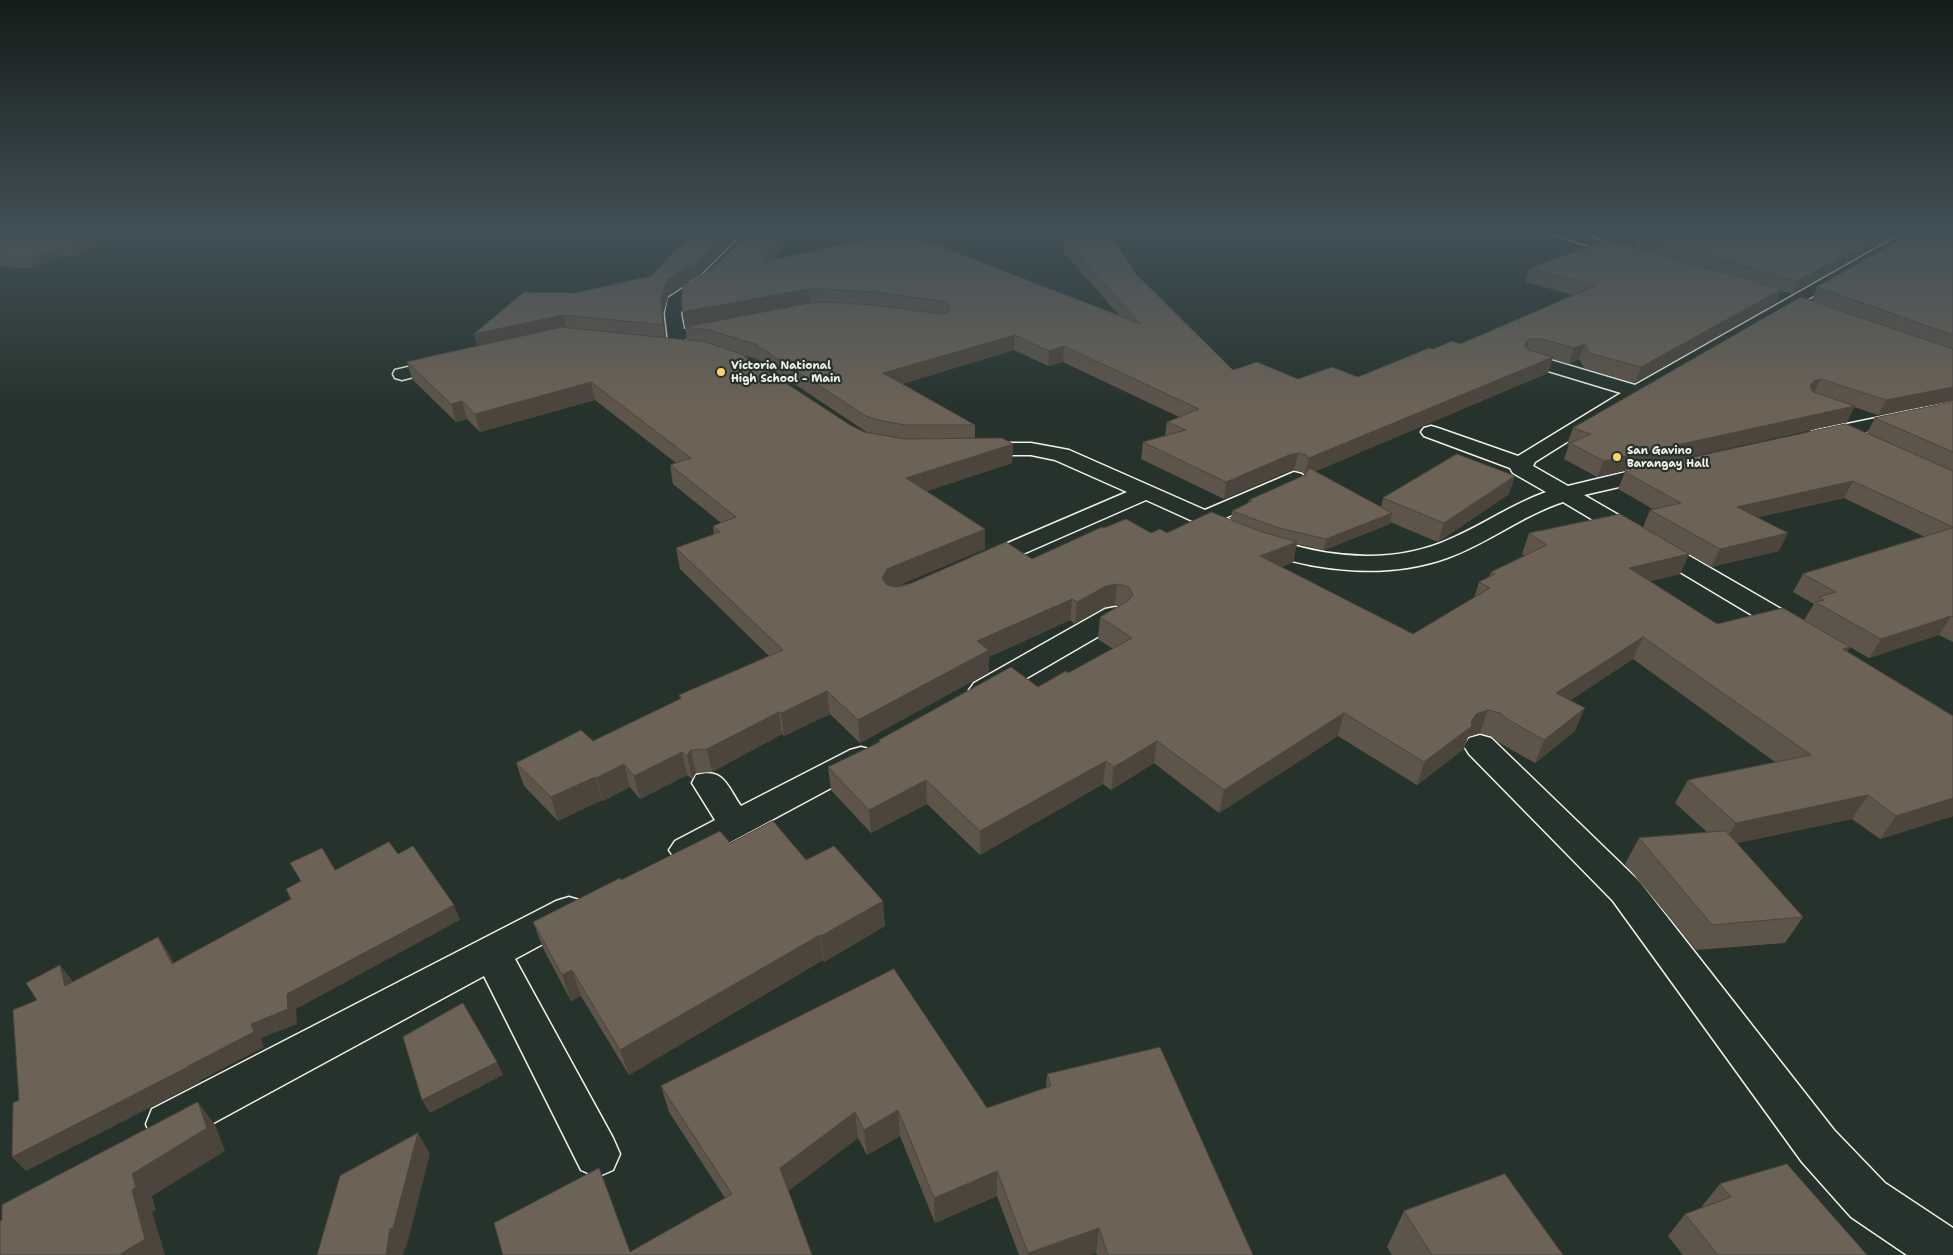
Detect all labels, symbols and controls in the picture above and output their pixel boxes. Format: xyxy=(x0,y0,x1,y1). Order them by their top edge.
place label: Victoria National High School - Main xyxy=(731,359,841,385)
marker: Victoria National High School - Main xyxy=(715,366,727,378)
place label: San Gavino Barangay Hall xyxy=(1627,444,1709,470)
marker: San Gavino Barangay Hall xyxy=(1611,451,1623,463)

